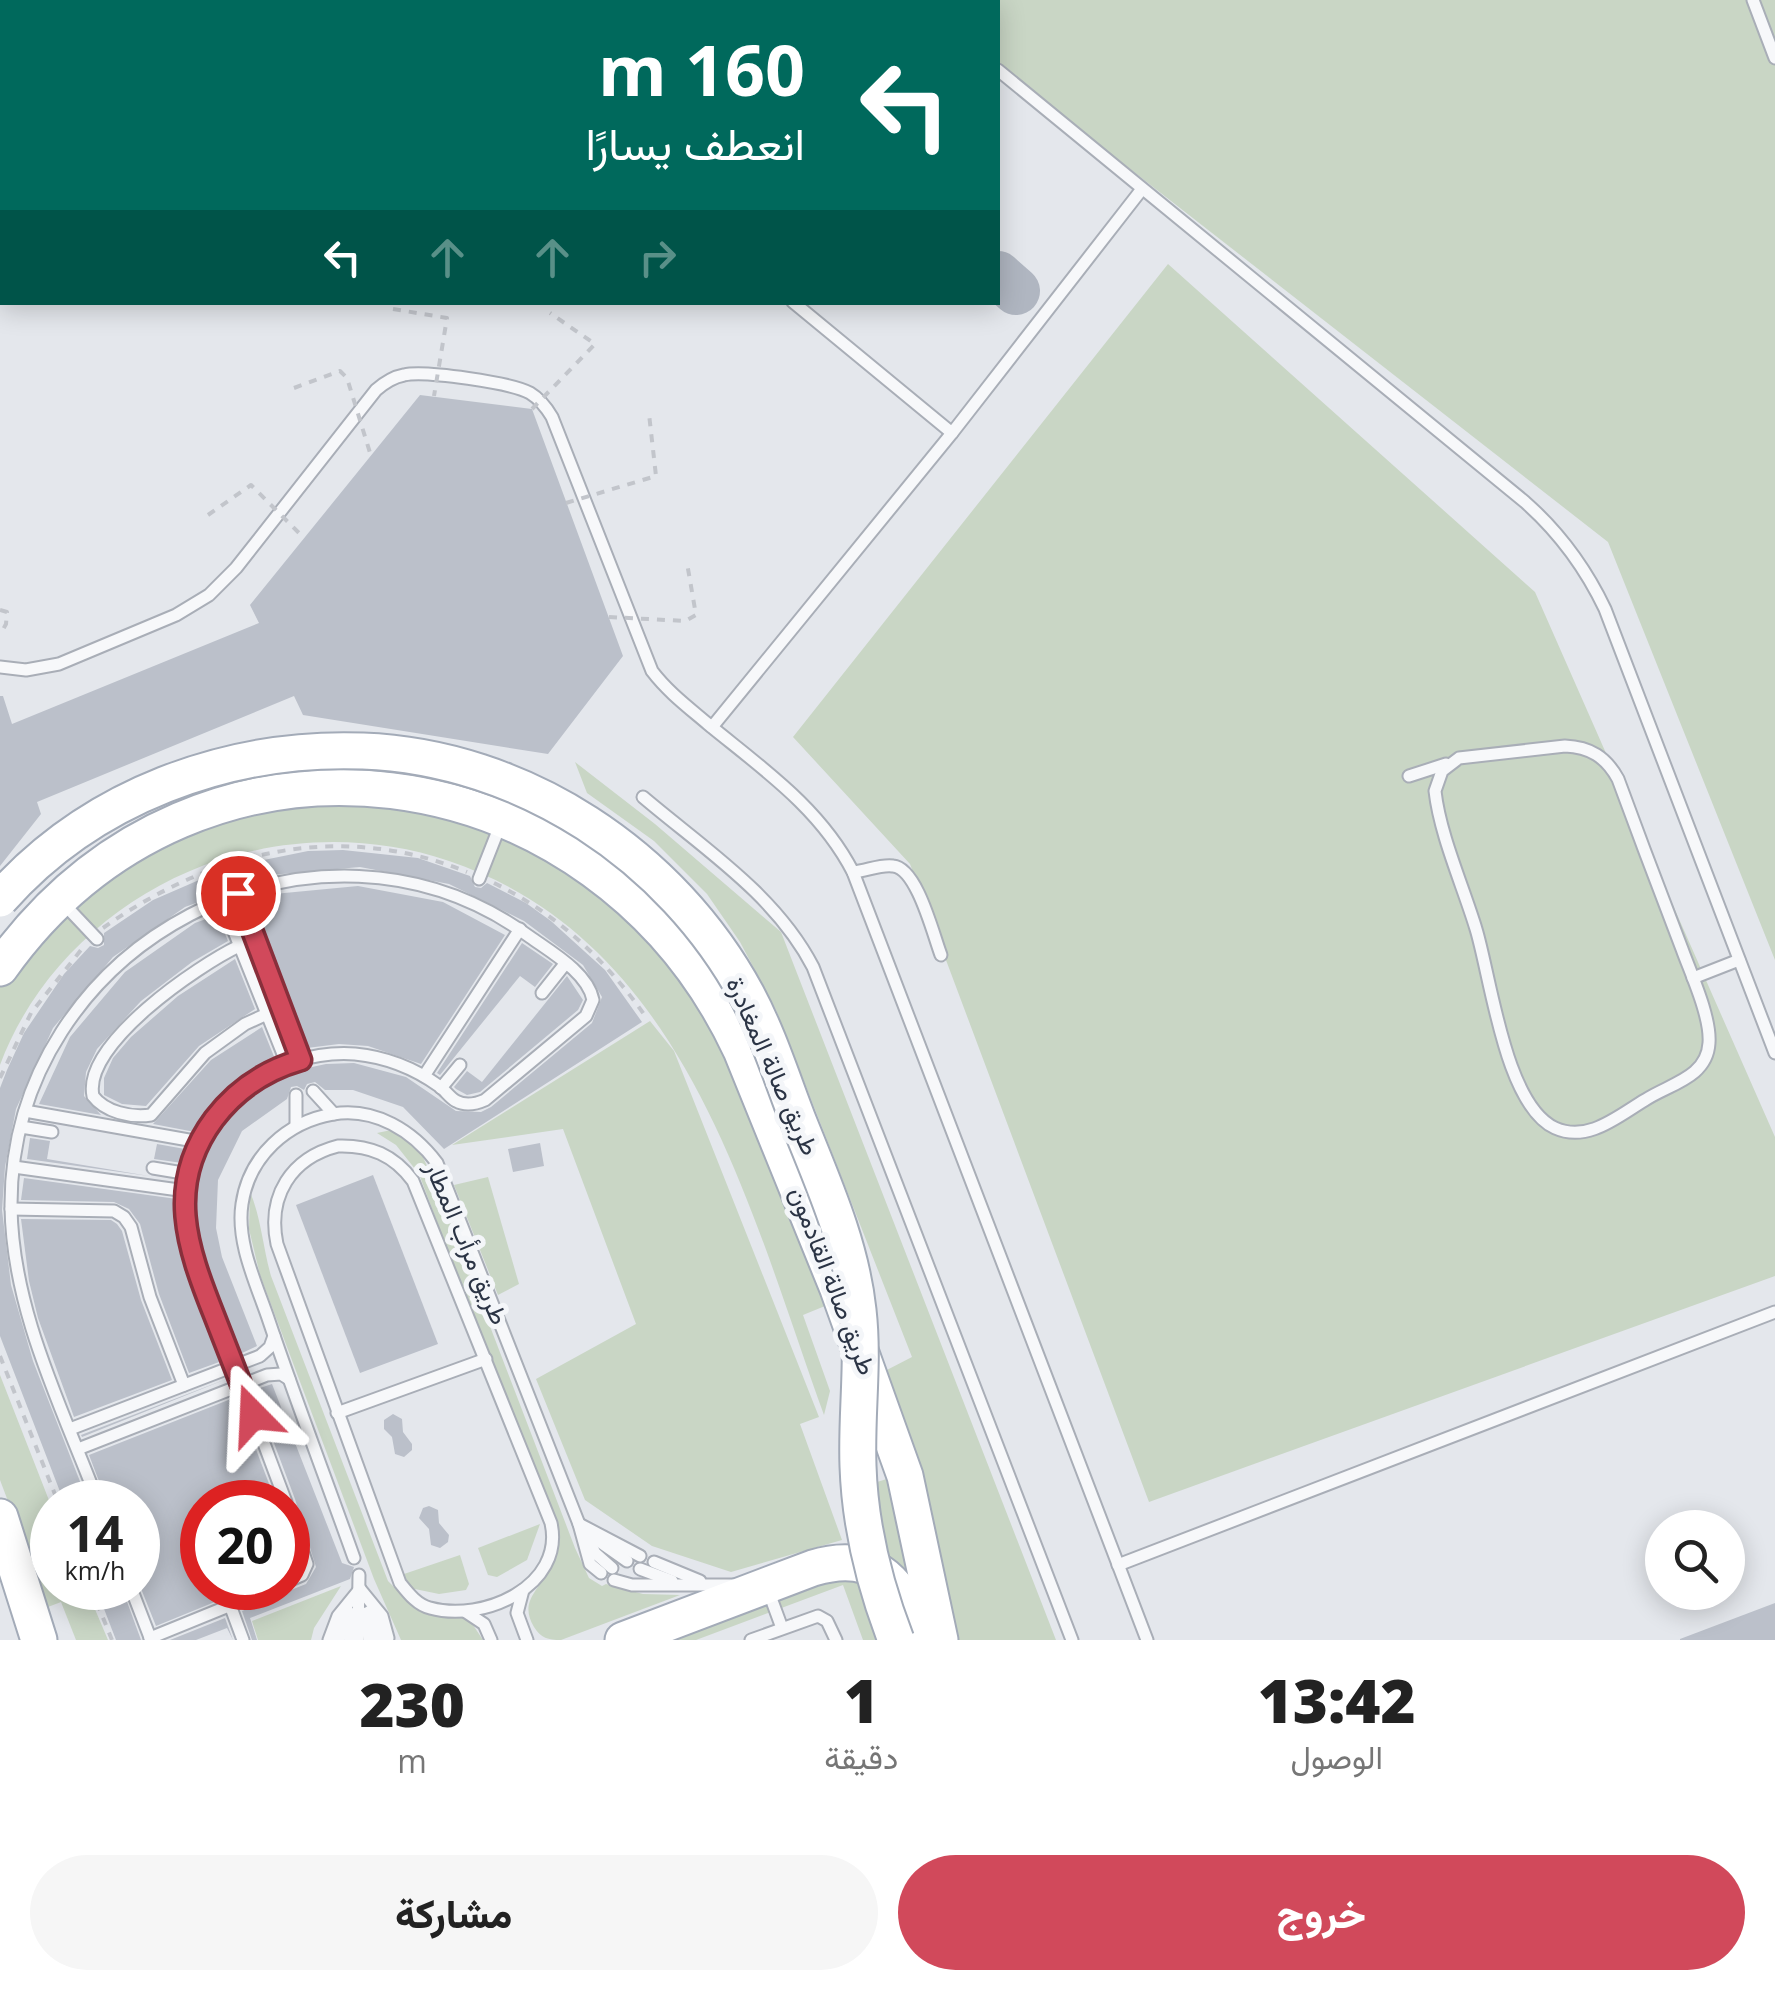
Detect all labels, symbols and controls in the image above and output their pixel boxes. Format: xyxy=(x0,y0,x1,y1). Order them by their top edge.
text: 160 m xyxy=(598,21,805,117)
icon: left xyxy=(840,40,970,170)
text: انعطف يسارًا xyxy=(586,112,805,173)
icon: left xyxy=(315,230,370,285)
icon: ahead xyxy=(420,230,475,285)
icon: ahead xyxy=(525,230,580,285)
icon: right xyxy=(630,230,685,285)
pin xyxy=(196,851,281,936)
icon: arrive xyxy=(211,866,266,921)
street label: طريق صالة المغادرة xyxy=(719,971,828,1160)
street label: طريق مرأب المطار xyxy=(418,1155,518,1329)
street label: طريق صالة القادمون xyxy=(782,1182,885,1380)
position arrow xyxy=(201,1363,305,1467)
speed limit sign: 20 xyxy=(180,1480,310,1610)
text: 14 xyxy=(66,1499,124,1567)
map controls xyxy=(1645,1510,1745,1610)
button: search xyxy=(1645,1510,1745,1610)
text: km/h xyxy=(65,1553,125,1587)
text: 1 xyxy=(844,1659,879,1741)
text: 13:42 xyxy=(1258,1659,1416,1741)
text: 230 xyxy=(359,1663,465,1745)
text: دقيقة xyxy=(824,1735,898,1778)
text: الوصول xyxy=(1290,1735,1383,1778)
text: m xyxy=(397,1739,427,1782)
button: مشاركة xyxy=(30,1855,878,1970)
button: خروج xyxy=(898,1855,1745,1970)

